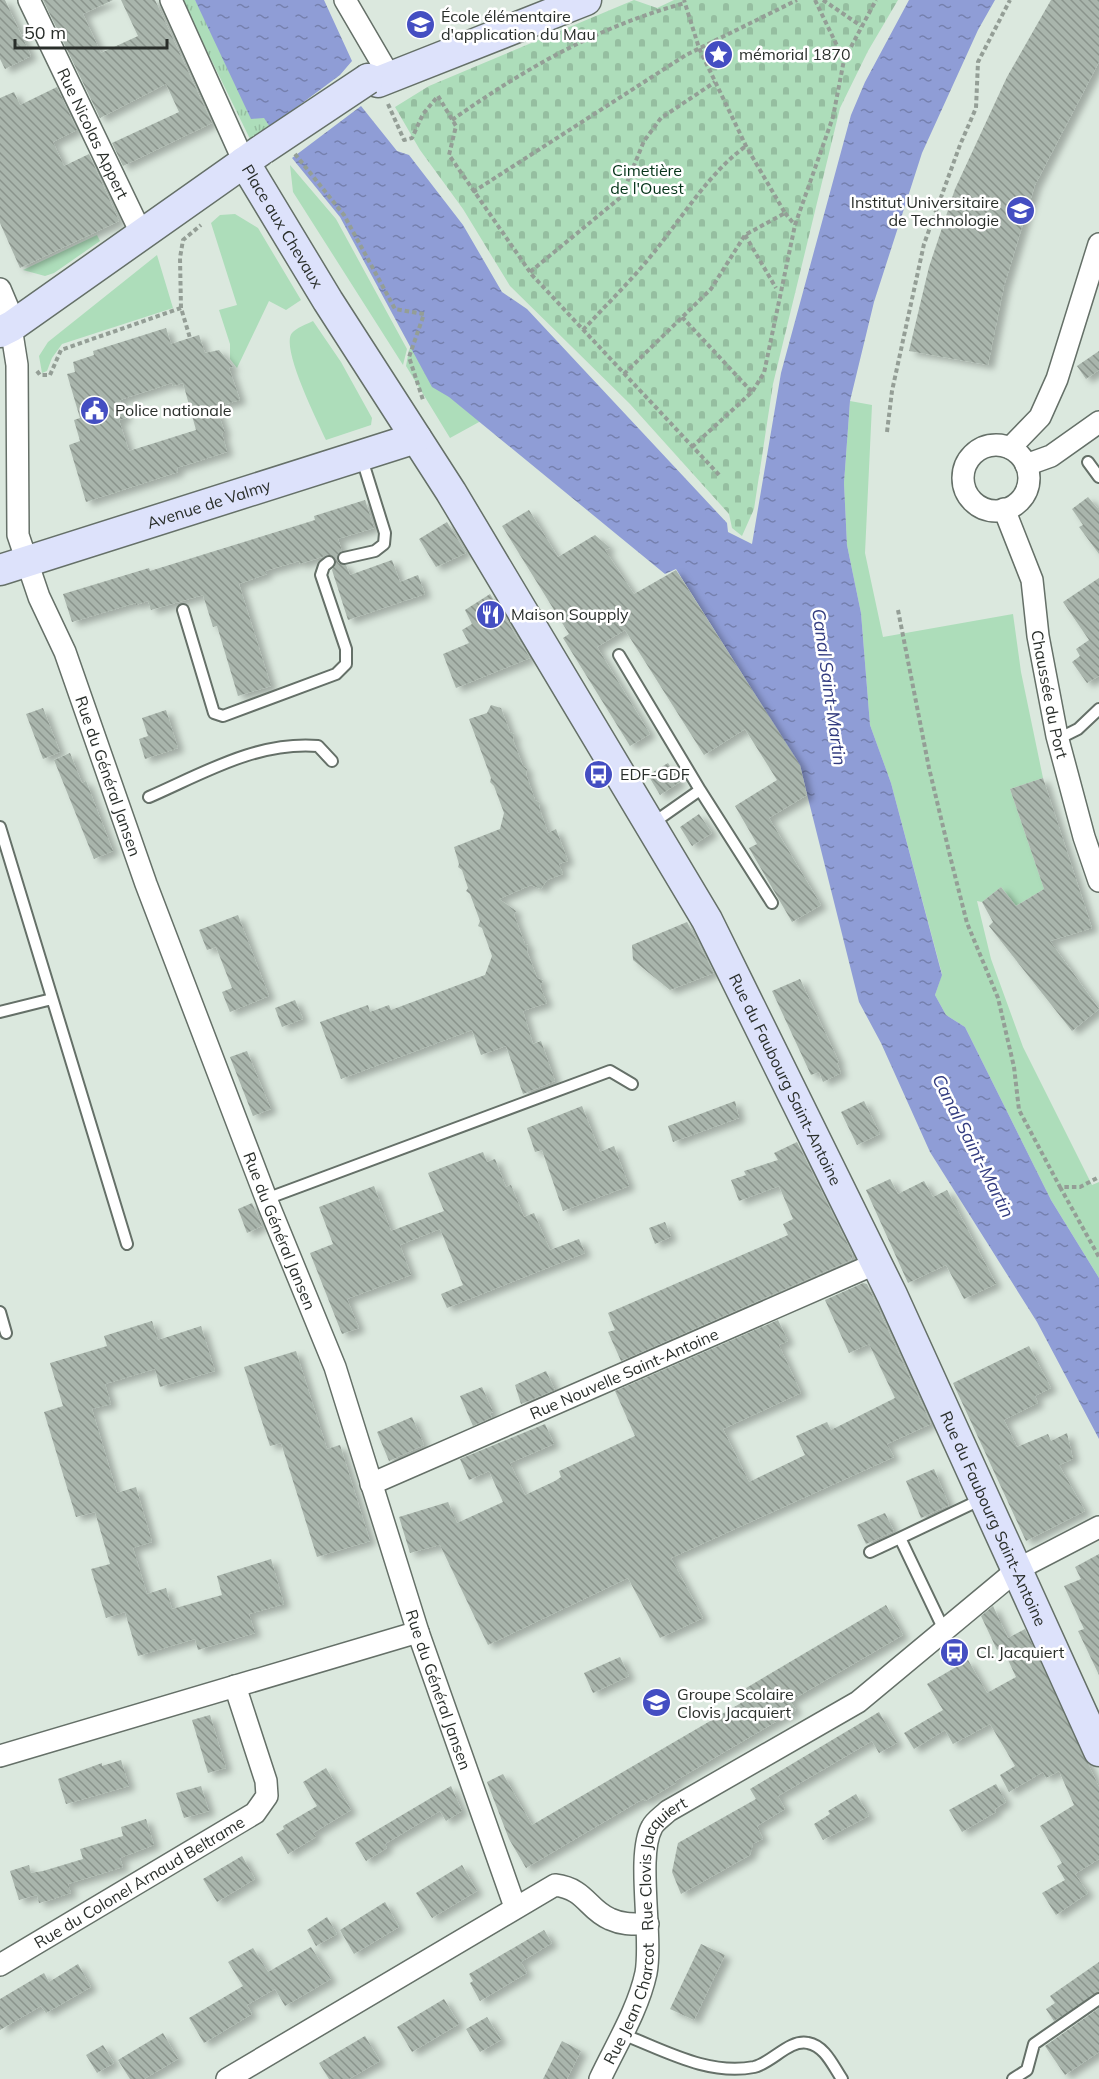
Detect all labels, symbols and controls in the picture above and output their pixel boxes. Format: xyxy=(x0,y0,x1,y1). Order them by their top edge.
place label: École élémentaire d'application du Mau xyxy=(441,6,596,44)
school or university icon: École élémentaire d'application du Mau xyxy=(404,9,436,41)
scale bar xyxy=(15,12,166,50)
text: 50 m xyxy=(24,21,66,44)
place icon: mémorial 1870 xyxy=(702,38,734,70)
place label: mémorial 1870 xyxy=(739,44,851,64)
street label: Rue Nicolas Appert xyxy=(53,65,133,202)
park label: Cimetière de l'Ouest xyxy=(610,160,684,198)
street label: Place aux Chevaux xyxy=(238,161,328,292)
place label: Institut Universitaire de Technologie xyxy=(851,192,999,230)
school or university icon: Institut Universitaire de Technologie xyxy=(1004,195,1036,227)
public building icon: Police nationale xyxy=(78,394,110,426)
place label: Police nationale xyxy=(115,400,231,420)
street label: Avenue de Valmy xyxy=(144,475,274,533)
restaurant icon: Maison Soupply xyxy=(474,598,506,630)
place label: Maison Soupply xyxy=(511,604,629,624)
water label: Canal Saint-Martin xyxy=(807,607,852,767)
street label: Chaussée du Port xyxy=(1027,629,1073,761)
street label: Rue du Général Jansen xyxy=(71,693,146,859)
bus stop icon: EDF-GDF xyxy=(583,758,615,790)
place label: EDF-GDF xyxy=(620,764,690,784)
street label: Rue du Faubourg Saint-Antoine xyxy=(725,970,846,1189)
water label: Canal Saint-Martin xyxy=(927,1070,1020,1221)
street label: Rue du Général Jansen xyxy=(239,1149,320,1313)
street label: Rue Nouvelle Saint-Antoine xyxy=(527,1324,721,1423)
street label: Rue du Faubourg Saint-Antoine xyxy=(936,1408,1051,1629)
street label: Rue du Général Jansen xyxy=(402,1607,476,1773)
bus stop icon: Cl. Jacquiert xyxy=(939,1636,971,1668)
place label: Cl. Jacquiert xyxy=(976,1642,1065,1662)
place label: Groupe Scolaire Clovis Jacquiert xyxy=(677,1684,794,1722)
school or university icon: Groupe Scolaire Clovis Jacquiert xyxy=(640,1687,672,1719)
street label: Rue Clovis Jacquiert xyxy=(635,1792,691,1931)
street label: Rue du Colonel Arnaud Beltrame xyxy=(30,1812,248,1952)
street label: Rue Jean Charcot xyxy=(599,1942,658,2068)

